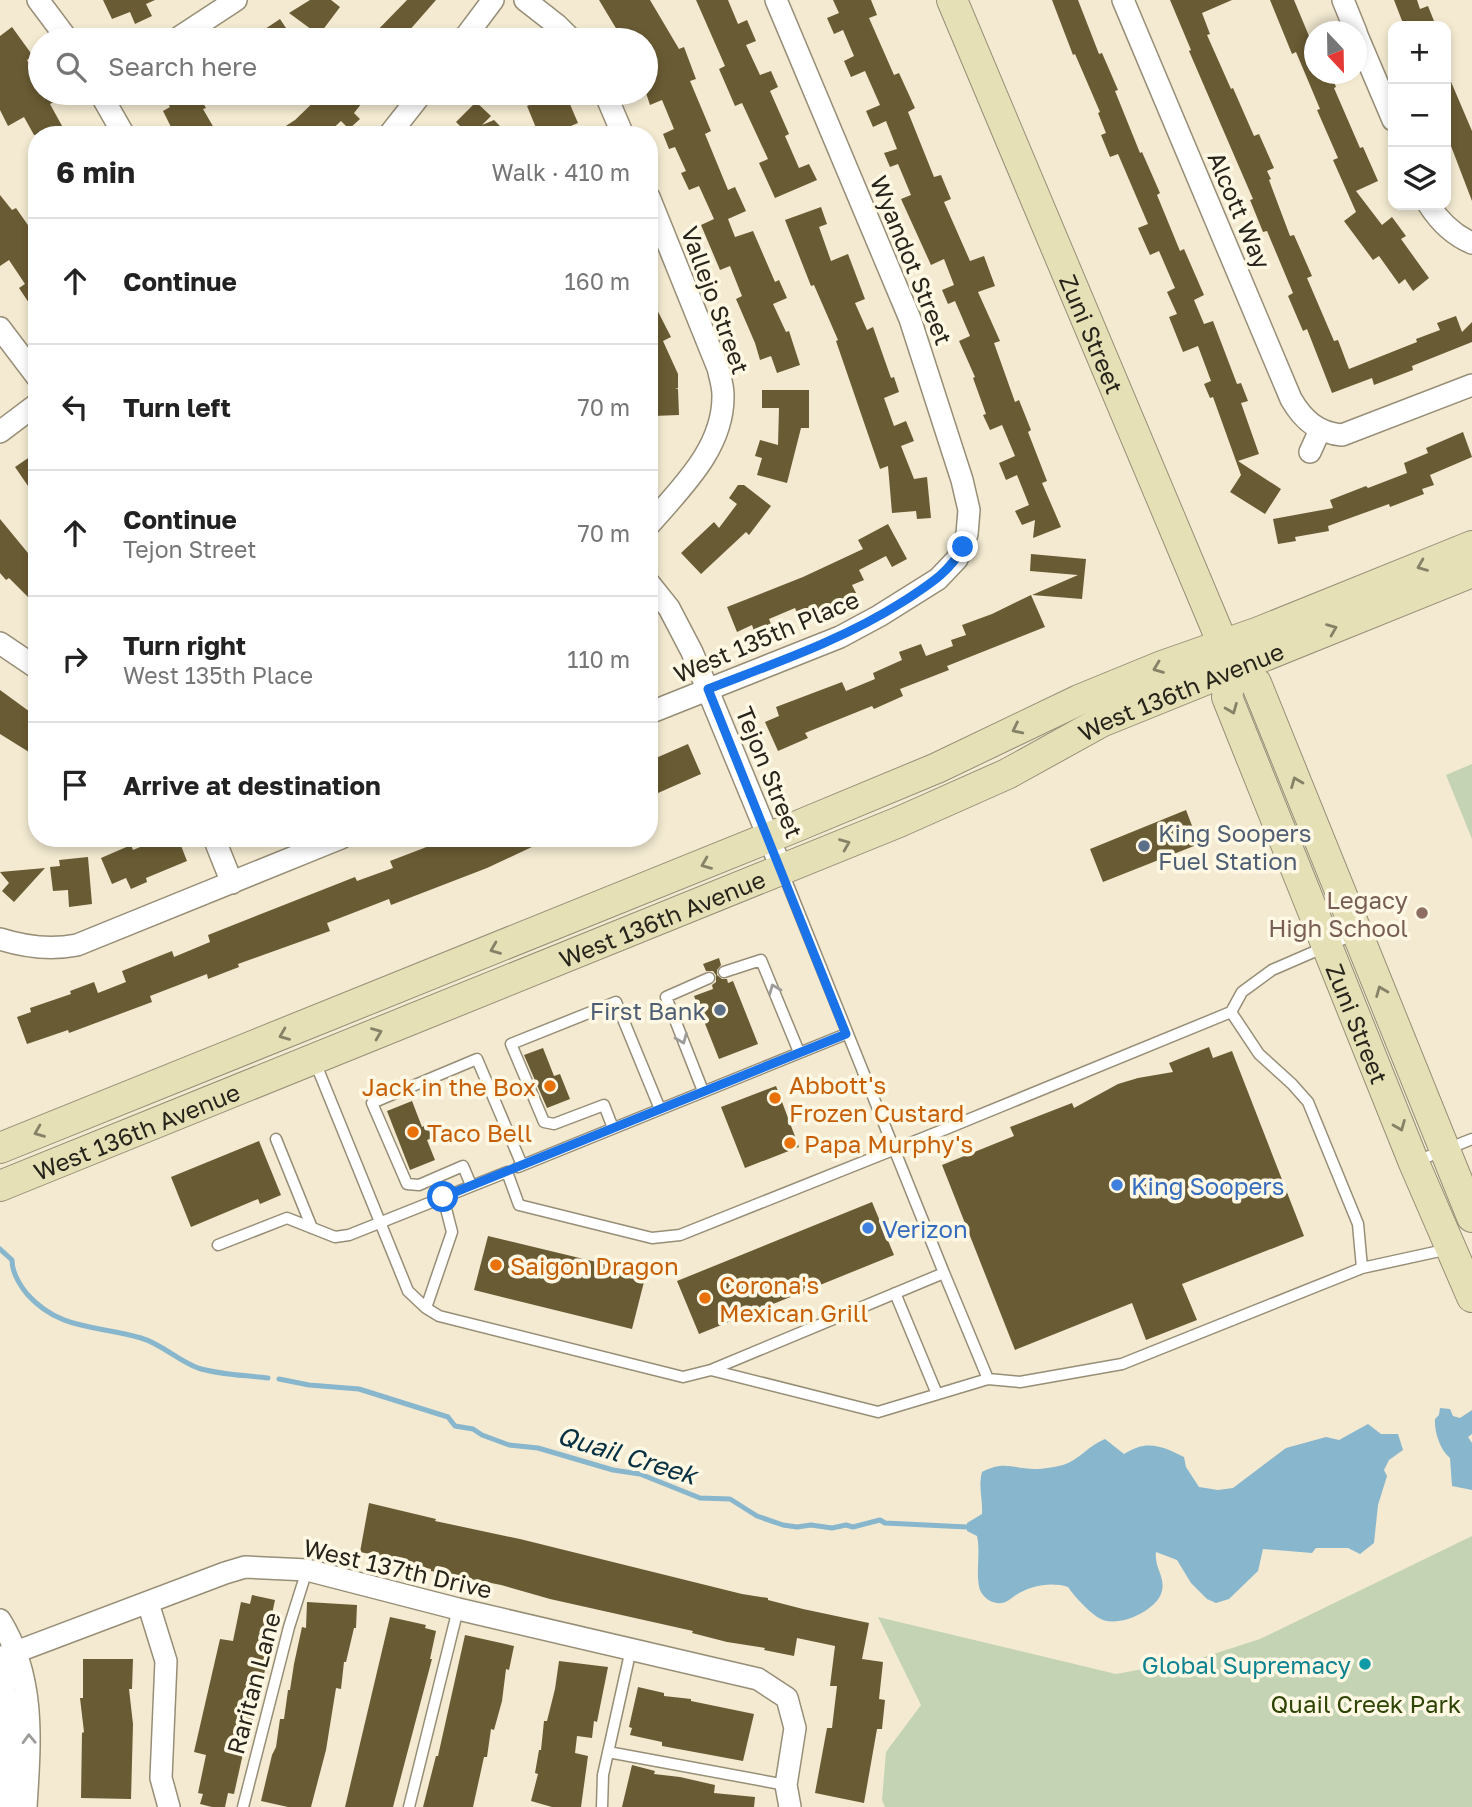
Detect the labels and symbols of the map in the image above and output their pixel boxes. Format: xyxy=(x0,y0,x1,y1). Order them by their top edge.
north arrow xyxy=(1304,21,1367,84)
street label: Alcott Way xyxy=(1202,147,1278,273)
street label: Wyandot Street xyxy=(865,171,959,349)
street label: Vallejo Street xyxy=(676,222,756,378)
street label: Zuni Street xyxy=(1054,270,1130,398)
route end xyxy=(947,531,978,562)
one-way arrow xyxy=(1417,557,1429,571)
street label: West 135th Place xyxy=(669,584,863,688)
one-way arrow xyxy=(1325,623,1337,637)
street label: West 136th Avenue xyxy=(1073,635,1288,746)
one-way arrow xyxy=(1153,659,1165,673)
street label: Tejon Street xyxy=(730,702,810,842)
one-way arrow xyxy=(1224,702,1238,715)
one-way arrow xyxy=(1012,721,1024,735)
one-way arrow xyxy=(1290,777,1304,790)
place label: King Soopers Fuel Station xyxy=(1158,818,1311,875)
marker: King Soopers Fuel Station xyxy=(1136,838,1152,854)
one-way arrow xyxy=(839,839,851,853)
one-way arrow xyxy=(700,855,712,869)
street label: West 136th Avenue xyxy=(555,863,769,973)
place label: Legacy High School xyxy=(1268,885,1408,942)
marker: Legacy High School xyxy=(1414,905,1430,921)
one-way arrow xyxy=(490,941,502,955)
street label: Zuni Street xyxy=(1321,959,1395,1088)
one-way arrow xyxy=(768,984,782,996)
one-way arrow xyxy=(1376,986,1390,998)
place label: First Bank xyxy=(590,996,706,1025)
marker: First Bank xyxy=(712,1002,728,1018)
one-way arrow xyxy=(279,1026,291,1040)
one-way arrow xyxy=(371,1028,383,1042)
one-way arrow xyxy=(674,1032,688,1045)
place label: Abbott's Frozen Custard xyxy=(789,1070,964,1127)
place label: Jack in the Box xyxy=(362,1072,536,1101)
street label: West 136th Avenue xyxy=(29,1076,244,1185)
marker: Jack in the Box xyxy=(542,1078,558,1094)
marker: Abbott's Frozen Custard xyxy=(767,1090,783,1106)
place label: Taco Bell xyxy=(427,1118,532,1147)
one-way arrow xyxy=(1391,1119,1405,1131)
one-way arrow xyxy=(34,1124,46,1138)
marker: Taco Bell xyxy=(405,1124,421,1140)
place label: Papa Murphy's xyxy=(804,1129,973,1158)
marker: Papa Murphy's xyxy=(782,1135,798,1151)
place label: King Soopers xyxy=(1131,1171,1284,1200)
marker: King Soopers xyxy=(1109,1177,1125,1193)
route start xyxy=(427,1181,458,1212)
place label: Verizon xyxy=(882,1214,968,1243)
marker: Verizon xyxy=(860,1220,876,1236)
place label: Saigon Dragon xyxy=(510,1251,679,1280)
marker: Saigon Dragon xyxy=(488,1257,504,1273)
place label: Corona's Mexican Grill xyxy=(719,1270,868,1327)
marker: Corona's Mexican Grill xyxy=(697,1290,713,1306)
water label: Quail Creek xyxy=(554,1419,703,1492)
street label: West 137th Drive xyxy=(301,1532,495,1604)
street label: Raritan Lane xyxy=(220,1609,286,1757)
place label: Global Supremacy xyxy=(1142,1650,1351,1679)
marker: Global Supremacy xyxy=(1357,1656,1373,1672)
park label: Quail Creek Park xyxy=(1271,1689,1461,1718)
one-way arrow xyxy=(21,1733,37,1744)

